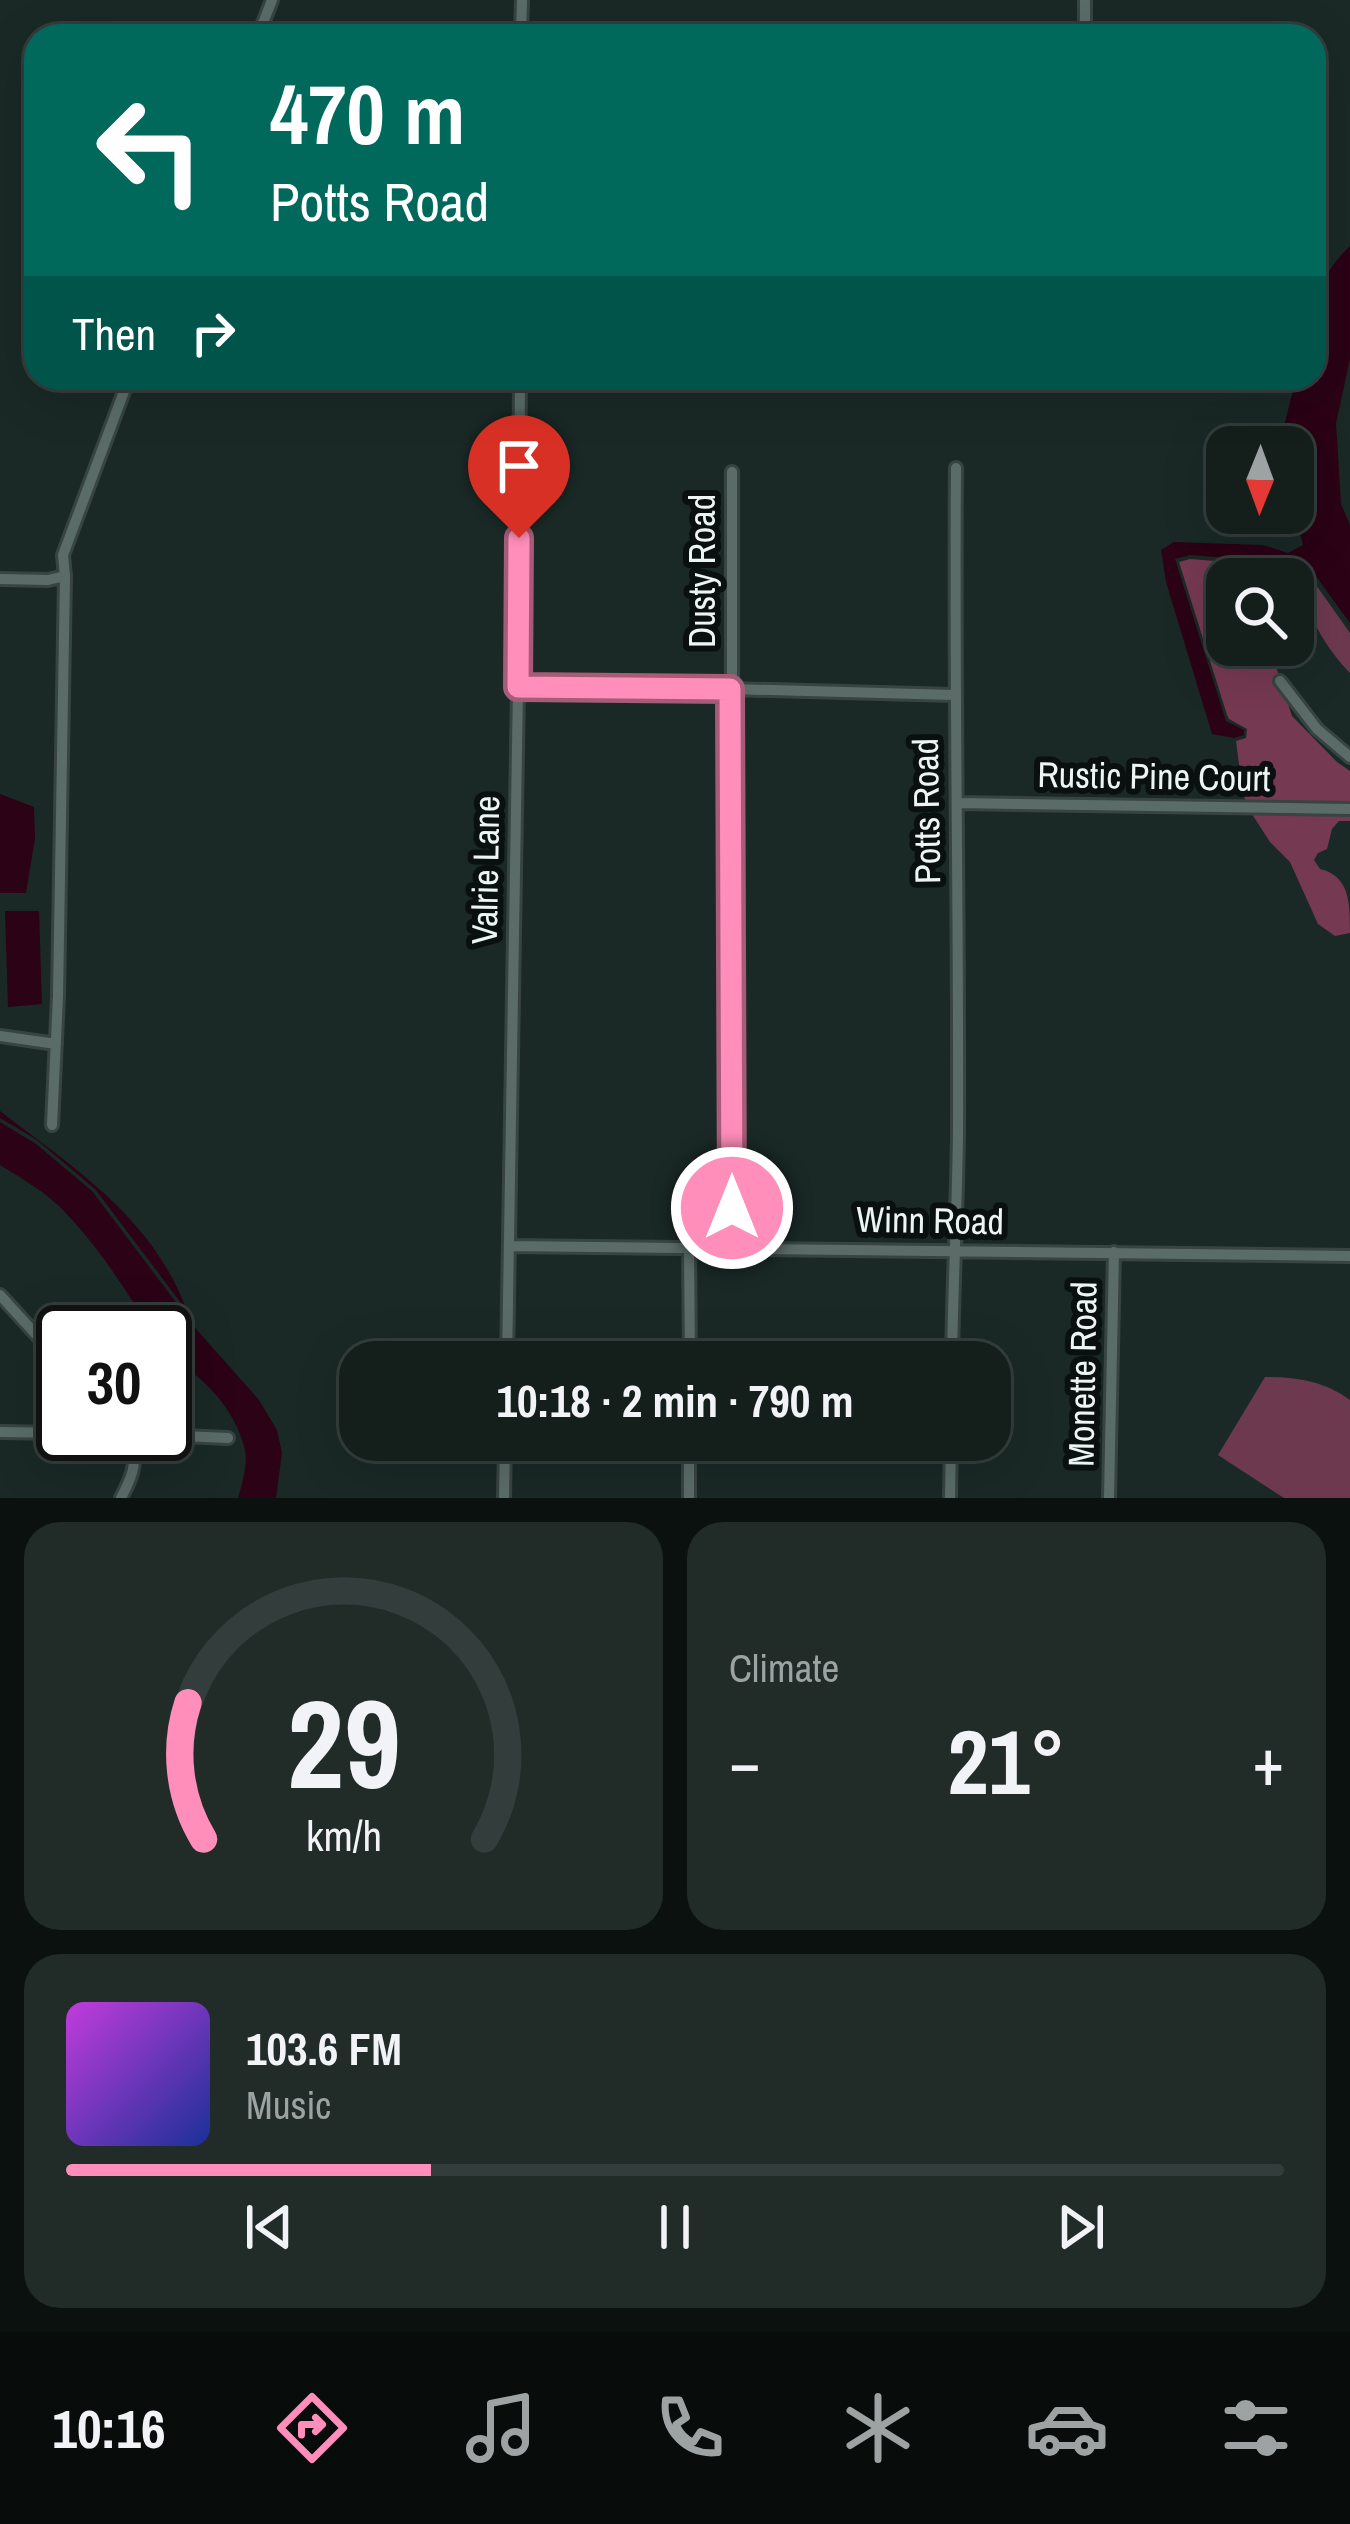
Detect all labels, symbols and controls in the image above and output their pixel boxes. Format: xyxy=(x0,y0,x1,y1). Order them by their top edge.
text: 470 m xyxy=(270,57,465,170)
icon: left xyxy=(72,72,228,228)
text: Potts Road xyxy=(270,165,489,238)
icon: right xyxy=(180,300,246,366)
text: Then xyxy=(72,303,156,364)
pin xyxy=(468,415,570,538)
north arrow xyxy=(1206,426,1314,534)
map controls xyxy=(1206,426,1314,666)
icon: arrive xyxy=(486,433,552,499)
street label: Dusty Road xyxy=(678,494,726,648)
button: search xyxy=(1206,558,1314,666)
street label: Potts Road xyxy=(901,738,951,884)
street label: Rustic Pine Court xyxy=(1037,750,1271,802)
street label: Valrie Lane xyxy=(460,795,510,945)
position arrow xyxy=(669,1145,795,1271)
street label: Winn Road xyxy=(856,1195,1004,1245)
street label: Monette Road xyxy=(1056,1281,1108,1467)
speed limit sign: 30 xyxy=(36,1305,192,1461)
text: 10:18 · 2 min · 790 m xyxy=(497,1370,853,1431)
text: Climate xyxy=(729,1642,839,1694)
text: 29 xyxy=(287,1659,400,1827)
text: 21° xyxy=(947,1701,1066,1822)
text: − xyxy=(729,1717,761,1806)
text: + xyxy=(1252,1717,1284,1806)
text: km/h xyxy=(305,1807,382,1864)
text: 103.6 FM xyxy=(246,2018,402,2079)
text: Music xyxy=(246,2079,331,2131)
icon: previous xyxy=(236,2194,302,2260)
icon: pause xyxy=(642,2194,708,2260)
icon: next xyxy=(1048,2194,1114,2260)
icon: directions xyxy=(270,2386,354,2470)
icon: music xyxy=(459,2386,543,2470)
icon: phone xyxy=(648,2386,732,2470)
icon: climate xyxy=(836,2386,920,2470)
icon: car xyxy=(1025,2386,1109,2470)
icon: filters xyxy=(1214,2386,1298,2470)
text: 10:16 xyxy=(52,2392,166,2465)

